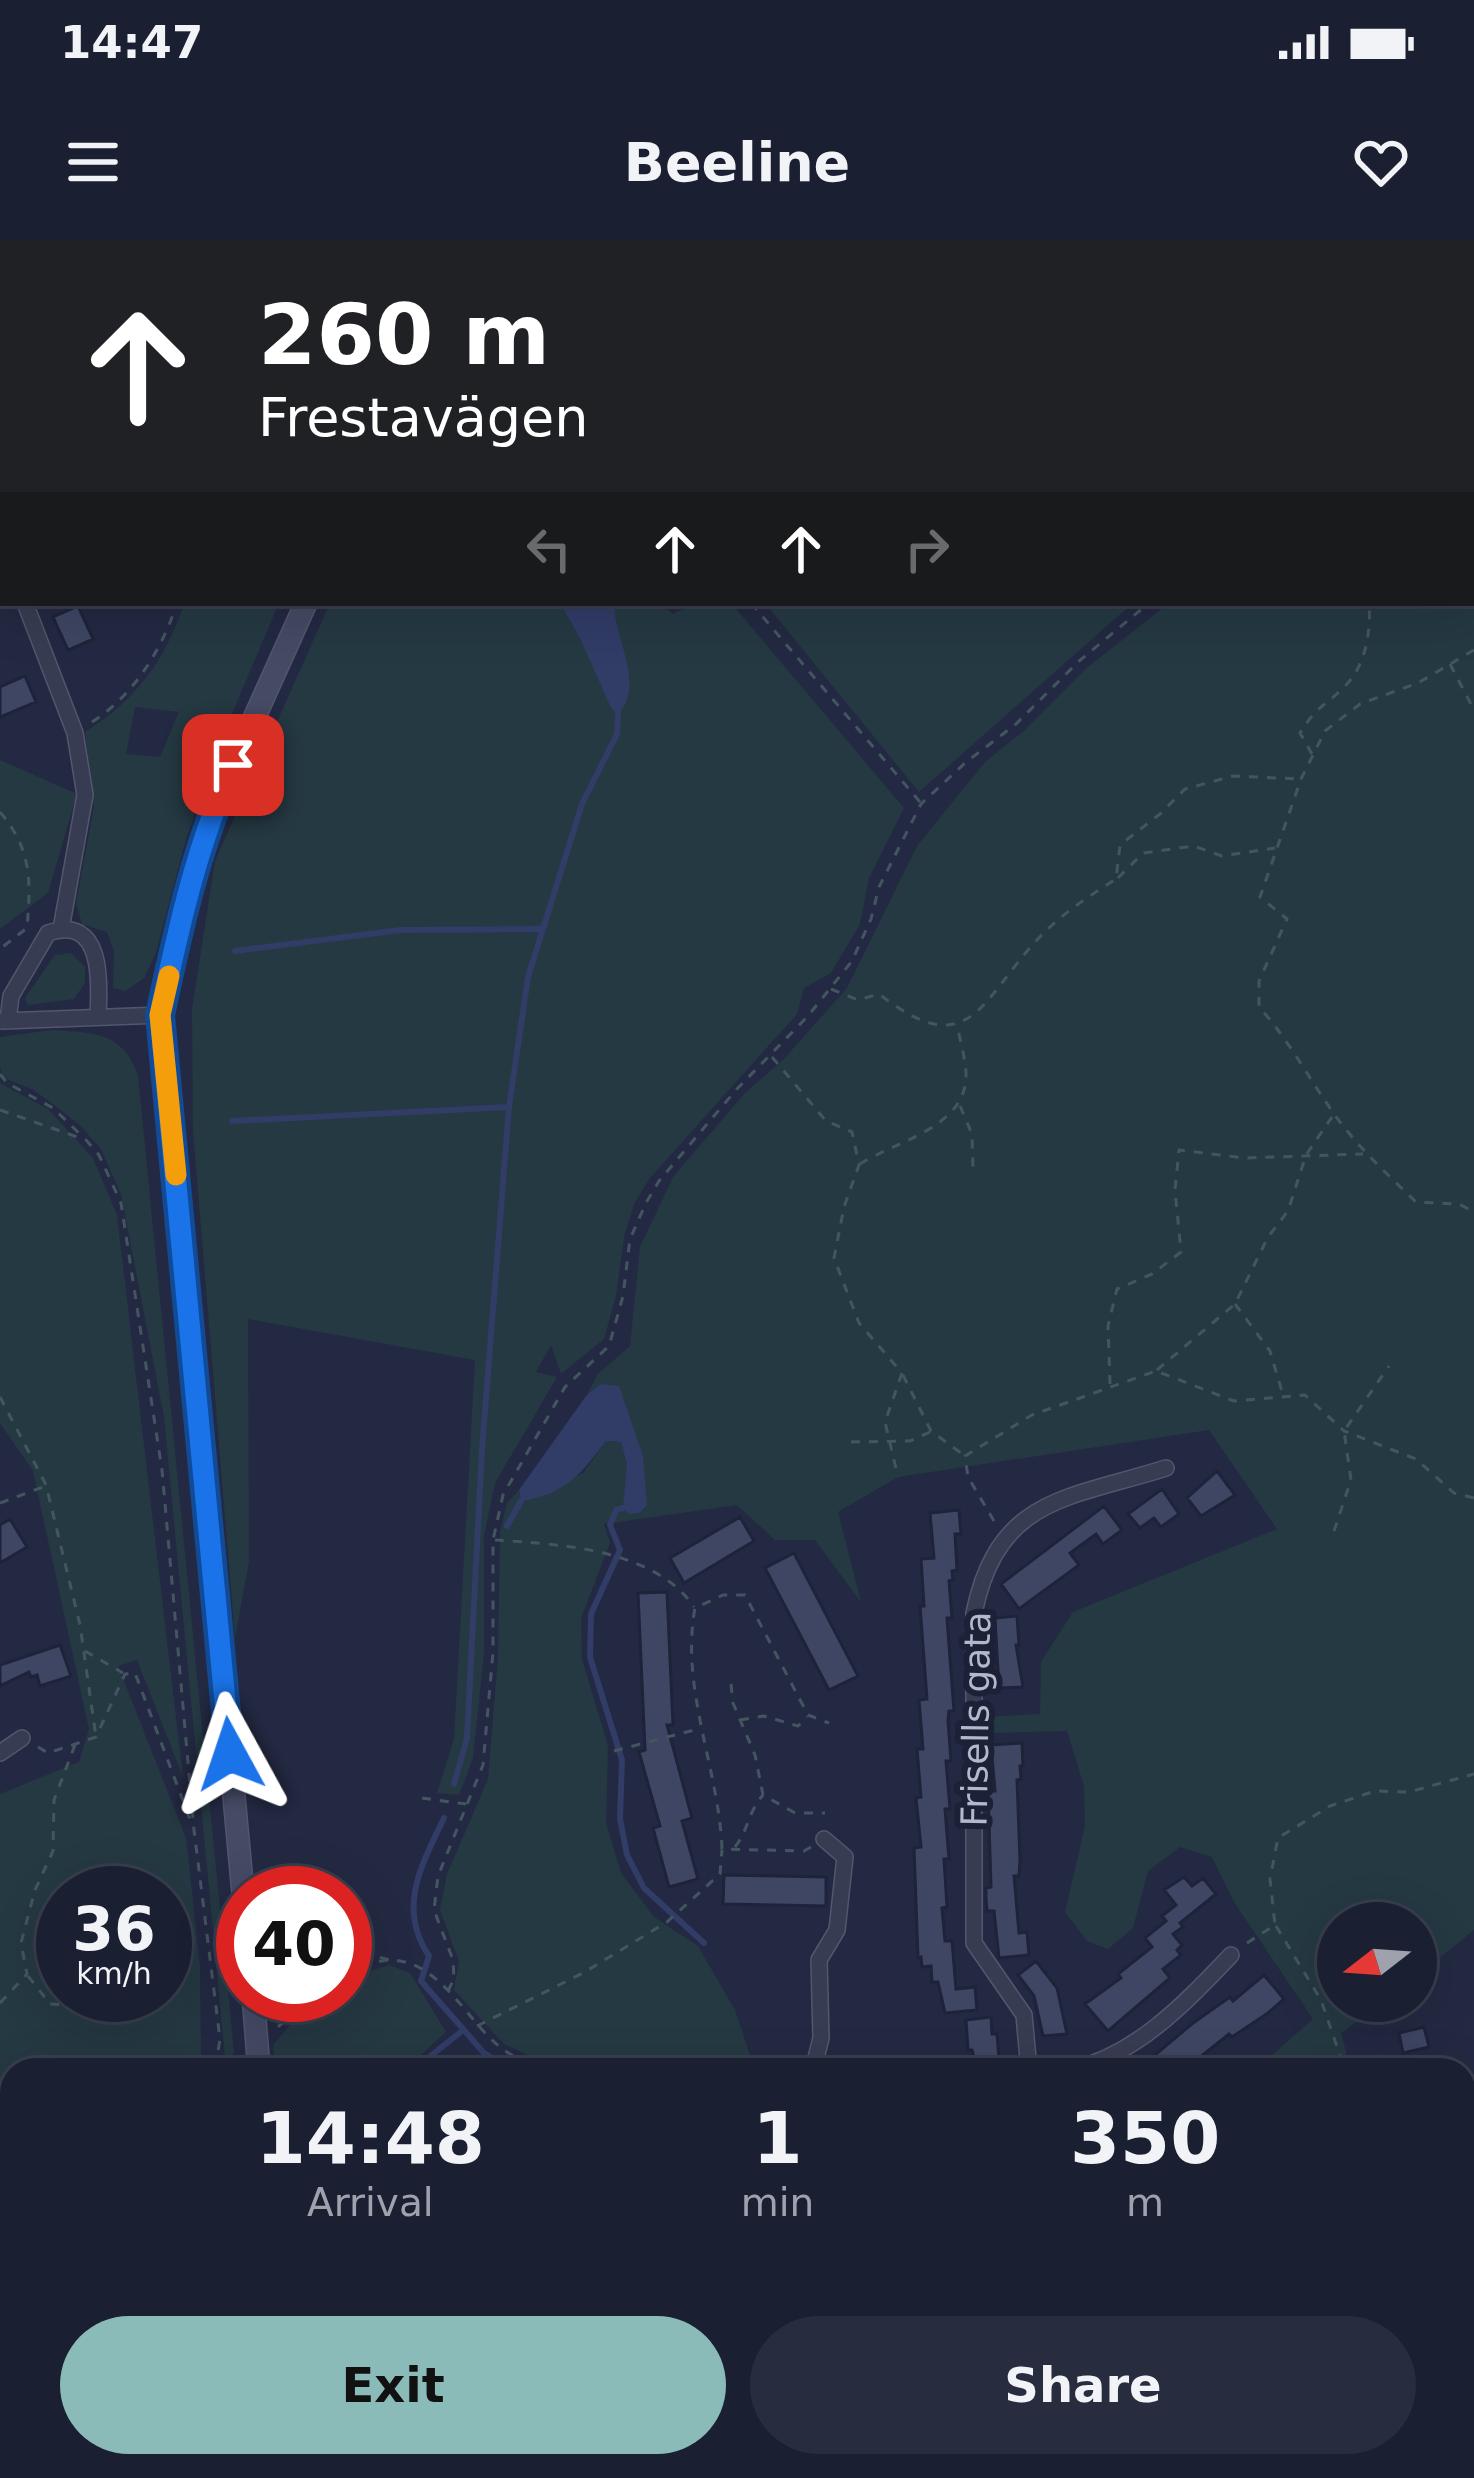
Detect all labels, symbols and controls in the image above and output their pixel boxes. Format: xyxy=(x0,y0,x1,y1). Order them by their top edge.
text: 14:47 xyxy=(60,16,203,69)
icon: menu xyxy=(60,129,126,195)
icon: heart xyxy=(1348,129,1414,195)
text: Beeline xyxy=(624,131,850,194)
text: 260 m xyxy=(258,286,550,384)
icon: ahead xyxy=(60,288,216,444)
text: Frestavägen xyxy=(258,386,589,449)
icon: left xyxy=(516,516,582,582)
icon: ahead xyxy=(642,516,708,582)
icon: ahead xyxy=(768,516,834,582)
icon: right xyxy=(894,516,960,582)
pin xyxy=(182,714,284,816)
icon: arrive xyxy=(200,732,266,798)
street label: Frisells gata xyxy=(954,1611,998,1827)
position arrow xyxy=(167,1691,293,1817)
speed limit sign: 40 xyxy=(216,1866,372,2022)
text: 36 xyxy=(72,1894,156,1964)
north arrow xyxy=(1317,1902,1437,2022)
map controls xyxy=(1317,1902,1437,2022)
text: km/h xyxy=(76,1956,152,1991)
text: 14:48 xyxy=(256,2096,485,2180)
text: 1 xyxy=(752,2096,802,2180)
text: 350 xyxy=(1070,2096,1220,2180)
text: Arrival xyxy=(307,2180,434,2225)
text: min xyxy=(741,2180,814,2225)
text: m xyxy=(1126,2180,1164,2225)
button: Exit xyxy=(60,2316,726,2454)
button: Share xyxy=(750,2316,1416,2454)

